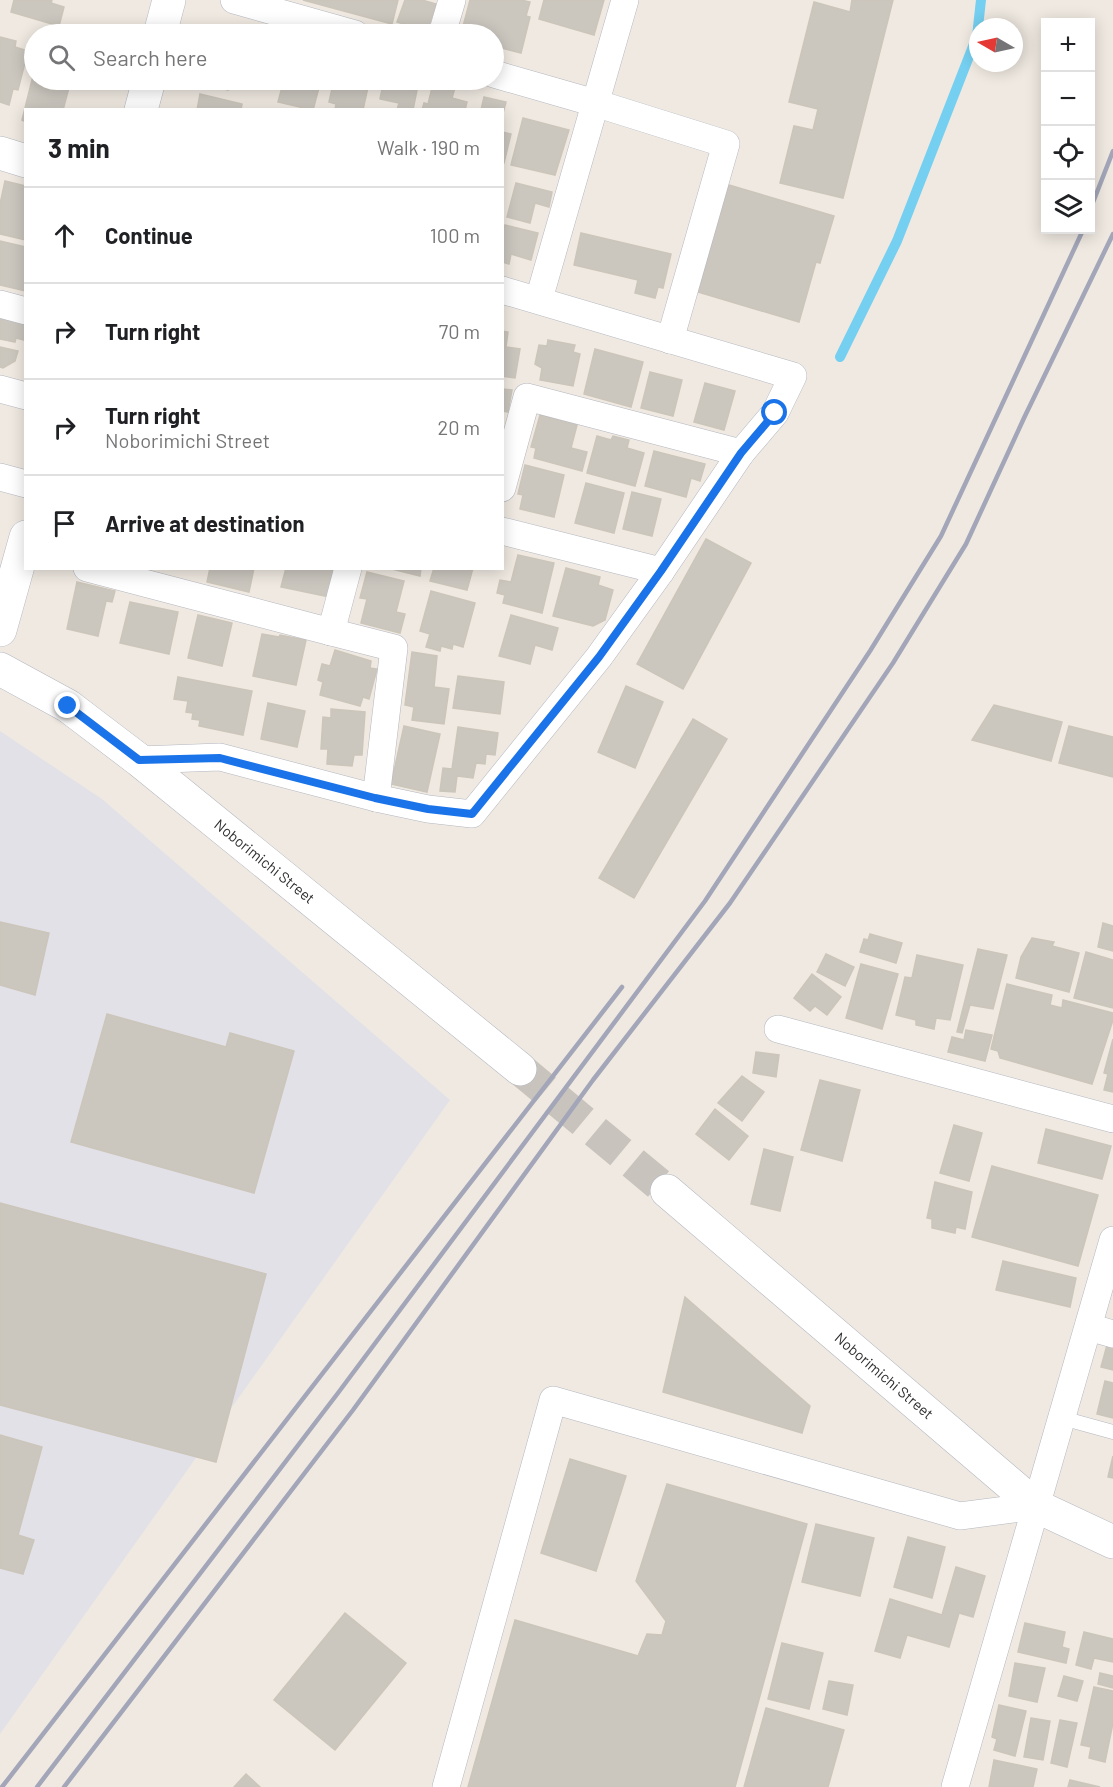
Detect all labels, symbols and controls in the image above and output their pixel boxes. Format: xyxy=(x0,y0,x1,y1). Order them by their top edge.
north arrow xyxy=(969,18,1023,72)
map controls xyxy=(1041,18,1095,234)
button: + xyxy=(1041,18,1095,72)
search box xyxy=(24,24,504,90)
icon: search xyxy=(45,41,78,74)
text: Search here xyxy=(93,44,207,70)
button: − xyxy=(1041,72,1095,126)
button: locate xyxy=(1041,126,1095,180)
text: 3 min xyxy=(48,132,110,163)
text: Walk · 190 m xyxy=(377,135,480,159)
button: layers xyxy=(1041,180,1095,234)
icon: ahead xyxy=(48,219,81,252)
text: Continue xyxy=(105,222,193,248)
text: 100 m xyxy=(430,223,480,247)
icon: right xyxy=(48,315,81,348)
text: Turn right xyxy=(105,318,200,344)
text: 70 m xyxy=(439,319,480,343)
route start xyxy=(761,399,787,425)
text: Turn right xyxy=(105,402,200,428)
icon: right xyxy=(48,411,81,444)
text: 20 m xyxy=(437,415,480,439)
text: Noborimichi Street xyxy=(105,428,270,452)
icon: arrive xyxy=(48,507,81,540)
text: Arrive at destination xyxy=(105,510,304,536)
route end xyxy=(54,692,80,718)
street label: Noborimichi Street xyxy=(211,815,319,907)
street label: Noborimichi Street xyxy=(831,1328,937,1422)

